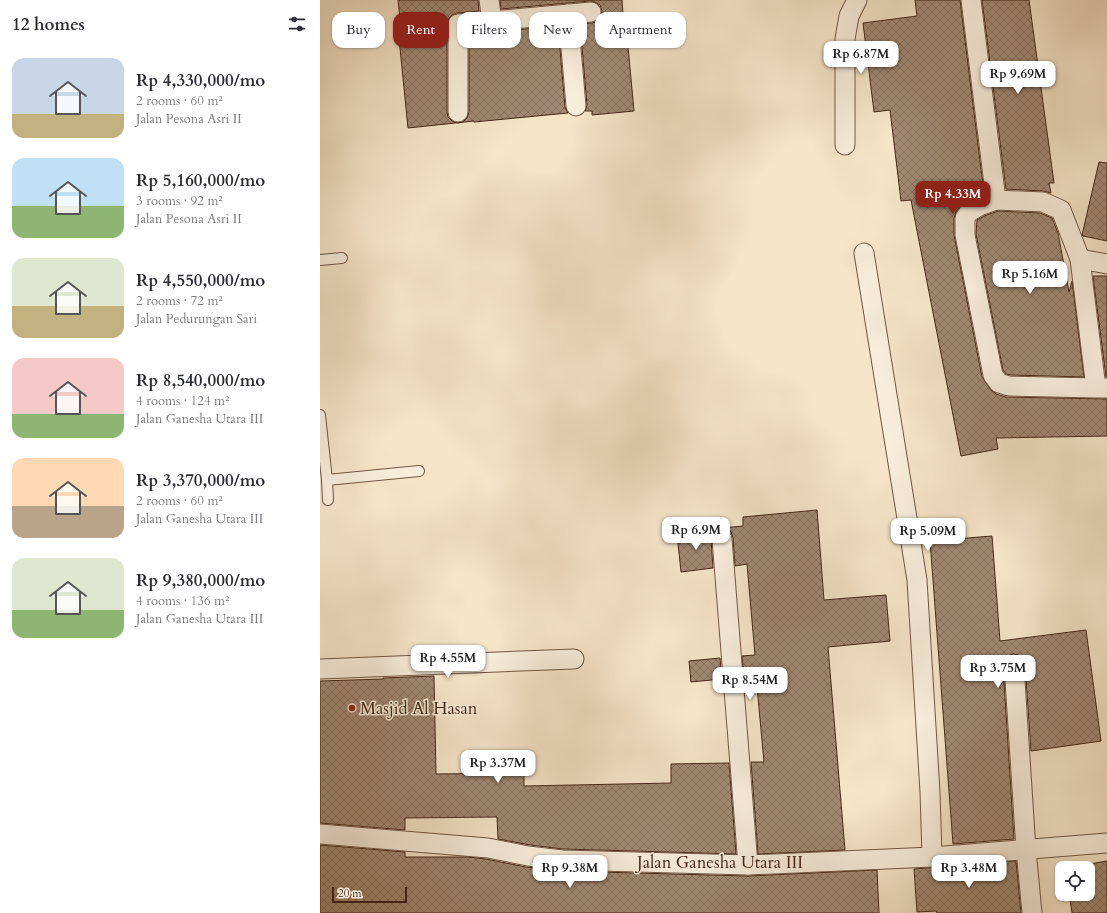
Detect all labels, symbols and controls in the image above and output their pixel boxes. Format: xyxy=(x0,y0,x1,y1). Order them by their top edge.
chip: Buy xyxy=(332,12,385,48)
chip: Rent xyxy=(393,12,449,48)
chip: Filters xyxy=(457,12,521,48)
chip: New xyxy=(529,12,587,48)
chip: Apartment xyxy=(595,12,686,48)
text: 12 homes xyxy=(12,13,85,36)
icon: filters xyxy=(286,13,308,35)
pin: Rp 6.87M xyxy=(820,41,902,75)
text: Rp 6.87M xyxy=(833,45,889,63)
pin: Rp 9.69M xyxy=(977,61,1059,95)
text: Rp 9.69M xyxy=(990,65,1046,83)
text: Rp 4,330,000/mo xyxy=(136,69,265,92)
icon: home xyxy=(44,74,92,122)
text: 2 rooms · 60 m² xyxy=(136,92,223,110)
text: Jalan Pesona Asri II xyxy=(136,110,242,128)
text: Rp 5,160,000/mo xyxy=(136,169,265,192)
icon: home xyxy=(44,174,92,222)
pin: Rp 4.33M xyxy=(912,181,994,215)
text: Rp 4.33M xyxy=(925,185,981,203)
text: 3 rooms · 92 m² xyxy=(136,192,223,210)
text: Jalan Pesona Asri II xyxy=(136,210,242,228)
pin: Rp 5.16M xyxy=(989,261,1071,295)
text: Rp 5.16M xyxy=(1002,265,1058,283)
text: Rp 4,550,000/mo xyxy=(136,269,265,292)
icon: home xyxy=(44,274,92,322)
text: 2 rooms · 72 m² xyxy=(136,292,223,310)
text: Jalan Pedurungan Sari xyxy=(136,310,257,328)
text: Rp 8,540,000/mo xyxy=(136,369,265,392)
icon: home xyxy=(44,374,92,422)
text: 4 rooms · 124 m² xyxy=(136,392,229,410)
text: Jalan Ganesha Utara III xyxy=(136,410,263,428)
text: Rp 3,370,000/mo xyxy=(136,469,265,492)
icon: home xyxy=(44,474,92,522)
text: 2 rooms · 60 m² xyxy=(136,492,223,510)
text: Jalan Ganesha Utara III xyxy=(136,510,263,528)
pin: Rp 6.9M xyxy=(659,517,733,551)
pin: Rp 5.09M xyxy=(887,518,969,552)
text: Rp 6.9M xyxy=(671,521,721,539)
text: Rp 5.09M xyxy=(900,522,956,540)
text: Rp 9,380,000/mo xyxy=(136,569,265,592)
icon: home xyxy=(44,574,92,622)
text: 4 rooms · 136 m² xyxy=(136,592,229,610)
text: Jalan Ganesha Utara III xyxy=(136,610,263,628)
pin: Rp 4.55M xyxy=(407,645,489,679)
text: Rp 4.55M xyxy=(420,649,476,667)
pin: Rp 3.75M xyxy=(957,655,1039,689)
text: Rp 3.75M xyxy=(970,659,1026,677)
pin: Rp 8.54M xyxy=(709,667,791,701)
text: Rp 8.54M xyxy=(722,671,778,689)
place label: Masjid Al Hasan xyxy=(360,697,478,720)
marker: Masjid Al Hasan xyxy=(347,703,357,713)
pin: Rp 3.37M xyxy=(457,750,539,784)
text: Rp 3.37M xyxy=(470,754,526,772)
street label: Jalan Ganesha Utara III xyxy=(634,851,803,874)
pin: Rp 9.38M xyxy=(529,855,611,889)
pin: Rp 3.48M xyxy=(928,855,1010,889)
text: Rp 9.38M xyxy=(542,859,598,877)
text: Rp 3.48M xyxy=(941,859,997,877)
map controls xyxy=(1055,861,1095,901)
button: locate xyxy=(1055,861,1095,901)
scale bar xyxy=(332,885,407,904)
text: 20 m xyxy=(338,886,362,901)

